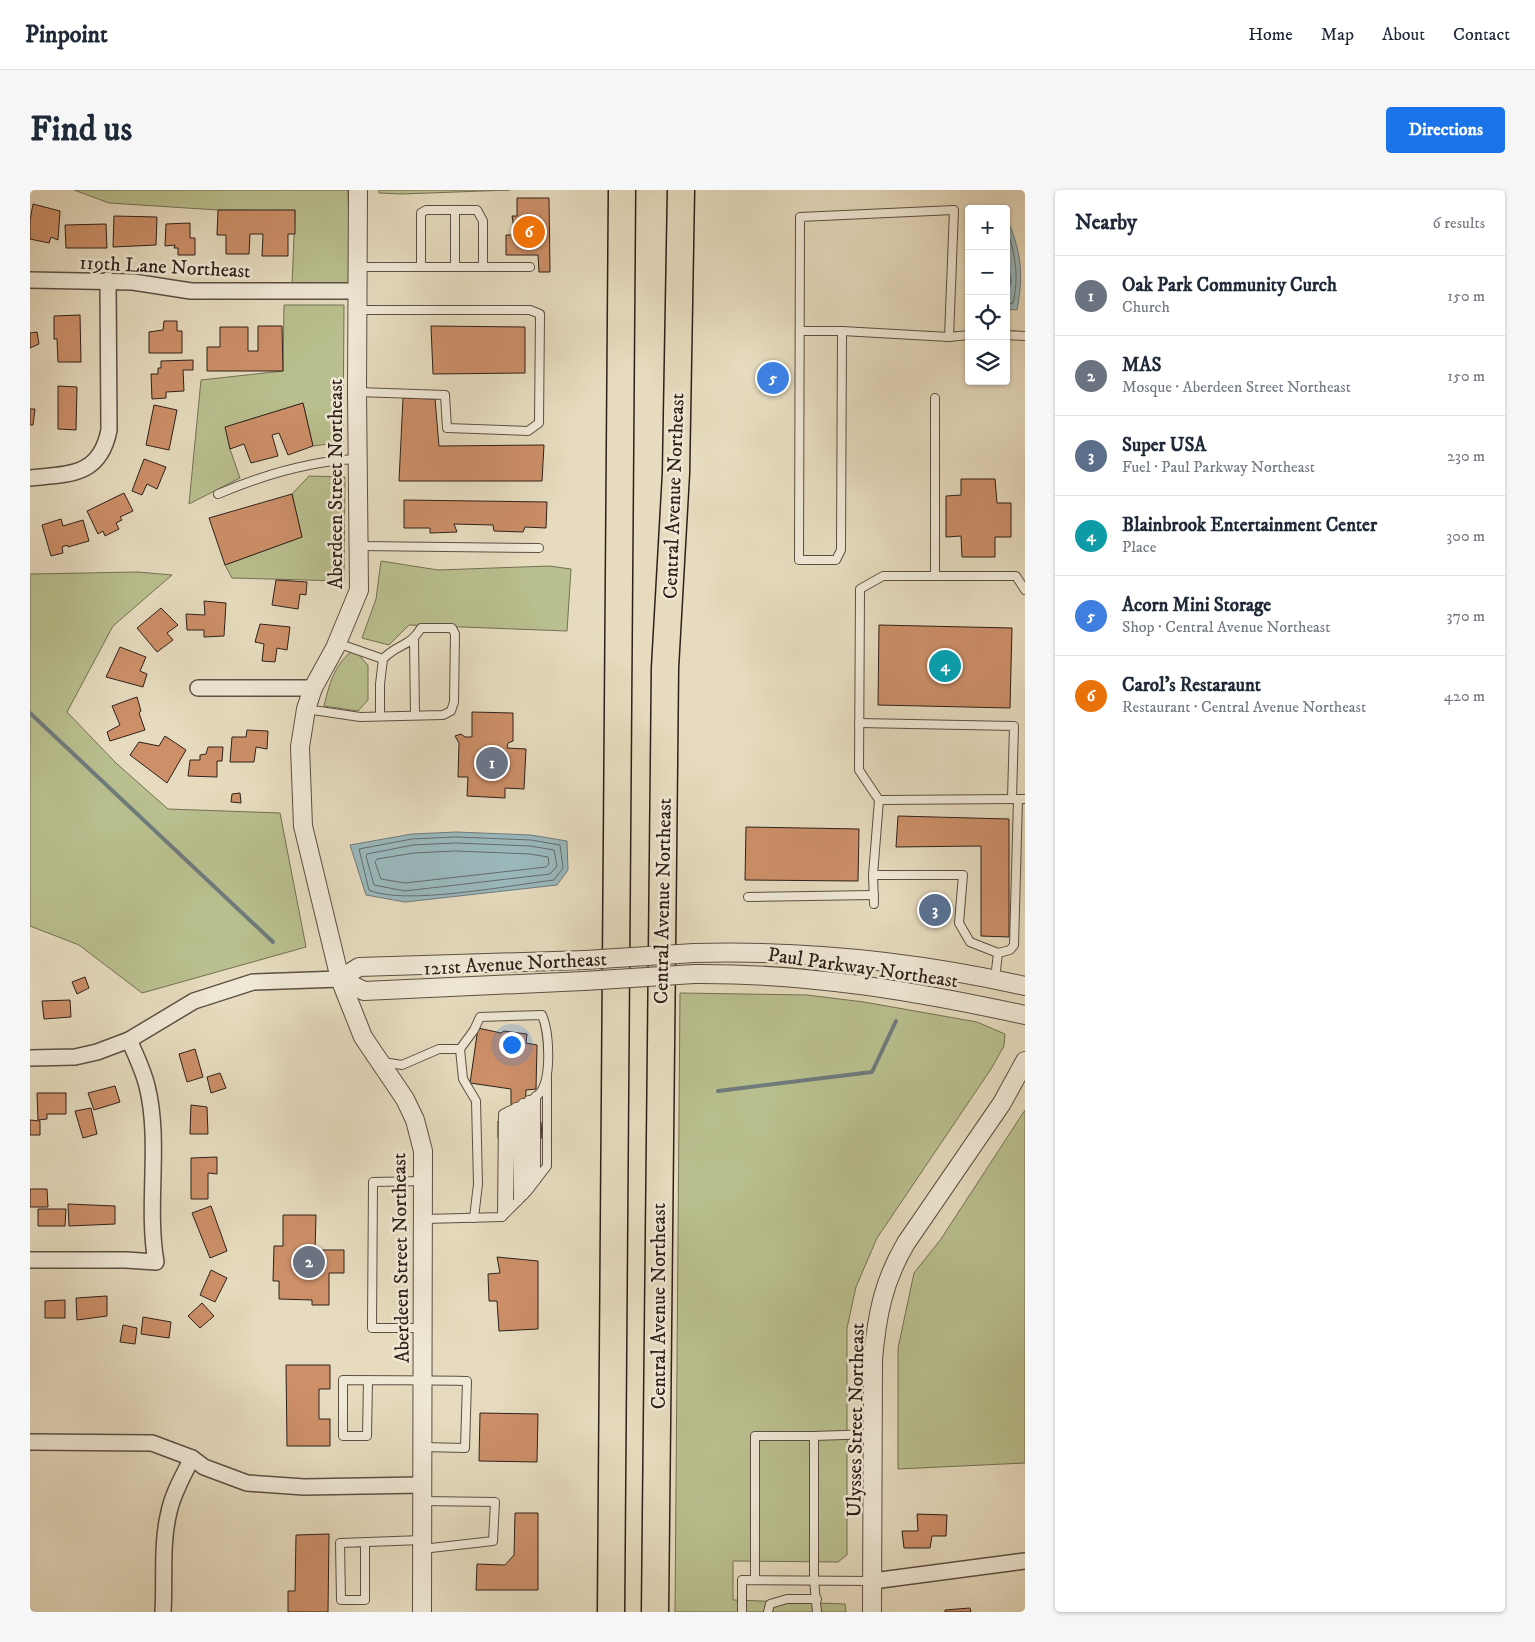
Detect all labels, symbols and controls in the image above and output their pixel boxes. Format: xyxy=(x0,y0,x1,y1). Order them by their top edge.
text: Pinpoint xyxy=(25,20,108,50)
text: Home xyxy=(1248,24,1293,46)
text: Map xyxy=(1321,24,1354,46)
text: About xyxy=(1382,24,1425,46)
text: Contact xyxy=(1453,24,1510,46)
button: Directions xyxy=(1386,107,1505,153)
text: Find us xyxy=(30,108,132,152)
map controls xyxy=(965,205,1010,385)
button: + xyxy=(965,205,1010,250)
text: Nearby xyxy=(1075,210,1137,236)
pin: 6 xyxy=(513,213,545,251)
text: 6 results xyxy=(1432,213,1485,233)
button: − xyxy=(965,250,1010,295)
street label: 119th Lane Northeast xyxy=(79,251,251,284)
text: Oak Park Community Curch xyxy=(1122,274,1337,297)
text: 1 xyxy=(1088,286,1094,306)
text: 150 m xyxy=(1447,286,1485,306)
button: locate xyxy=(965,295,1010,340)
text: Church xyxy=(1122,297,1170,317)
button: layers xyxy=(965,340,1010,385)
text: MAS xyxy=(1122,354,1161,377)
pin: 5 xyxy=(757,359,789,397)
text: 2 xyxy=(1087,366,1095,386)
text: 150 m xyxy=(1447,366,1485,386)
text: Mosque · Aberdeen Street Northeast xyxy=(1122,377,1351,397)
street label: Aberdeen Street Northeast xyxy=(324,379,349,589)
street label: Central Avenue Northeast xyxy=(658,393,691,600)
text: Super USA xyxy=(1122,434,1206,457)
text: 3 xyxy=(1088,446,1094,466)
text: 230 m xyxy=(1447,446,1485,466)
text: Fuel · Paul Parkway Northeast xyxy=(1122,457,1315,477)
text: Blainbrook Entertainment Center xyxy=(1122,514,1377,537)
text: 4 xyxy=(1086,526,1096,546)
text: 300 m xyxy=(1446,526,1485,546)
text: Place xyxy=(1122,537,1156,557)
text: Acorn Mini Storage xyxy=(1122,594,1271,617)
text: 5 xyxy=(1087,606,1095,626)
text: 370 m xyxy=(1447,606,1485,626)
text: Shop · Central Avenue Northeast xyxy=(1122,617,1330,637)
pin: 4 xyxy=(929,647,961,685)
text: Carol's Restaraunt xyxy=(1122,674,1261,697)
text: 6 xyxy=(1087,686,1095,706)
text: 420 m xyxy=(1444,686,1485,706)
text: Restaurant · Central Avenue Northeast xyxy=(1122,697,1366,717)
pin: 1 xyxy=(476,744,508,782)
street label: Central Avenue Northeast xyxy=(649,798,678,1004)
pin: 3 xyxy=(919,891,951,929)
street label: Paul Parkway Northeast xyxy=(766,943,960,994)
street label: 121st Avenue Northeast xyxy=(423,947,607,982)
your location xyxy=(499,1032,525,1058)
street label: Aberdeen Street Northeast xyxy=(387,1153,416,1363)
street label: Central Avenue Northeast xyxy=(647,1203,672,1409)
pin: 2 xyxy=(293,1243,325,1281)
street label: Ulysses Street Northeast xyxy=(842,1322,871,1518)

